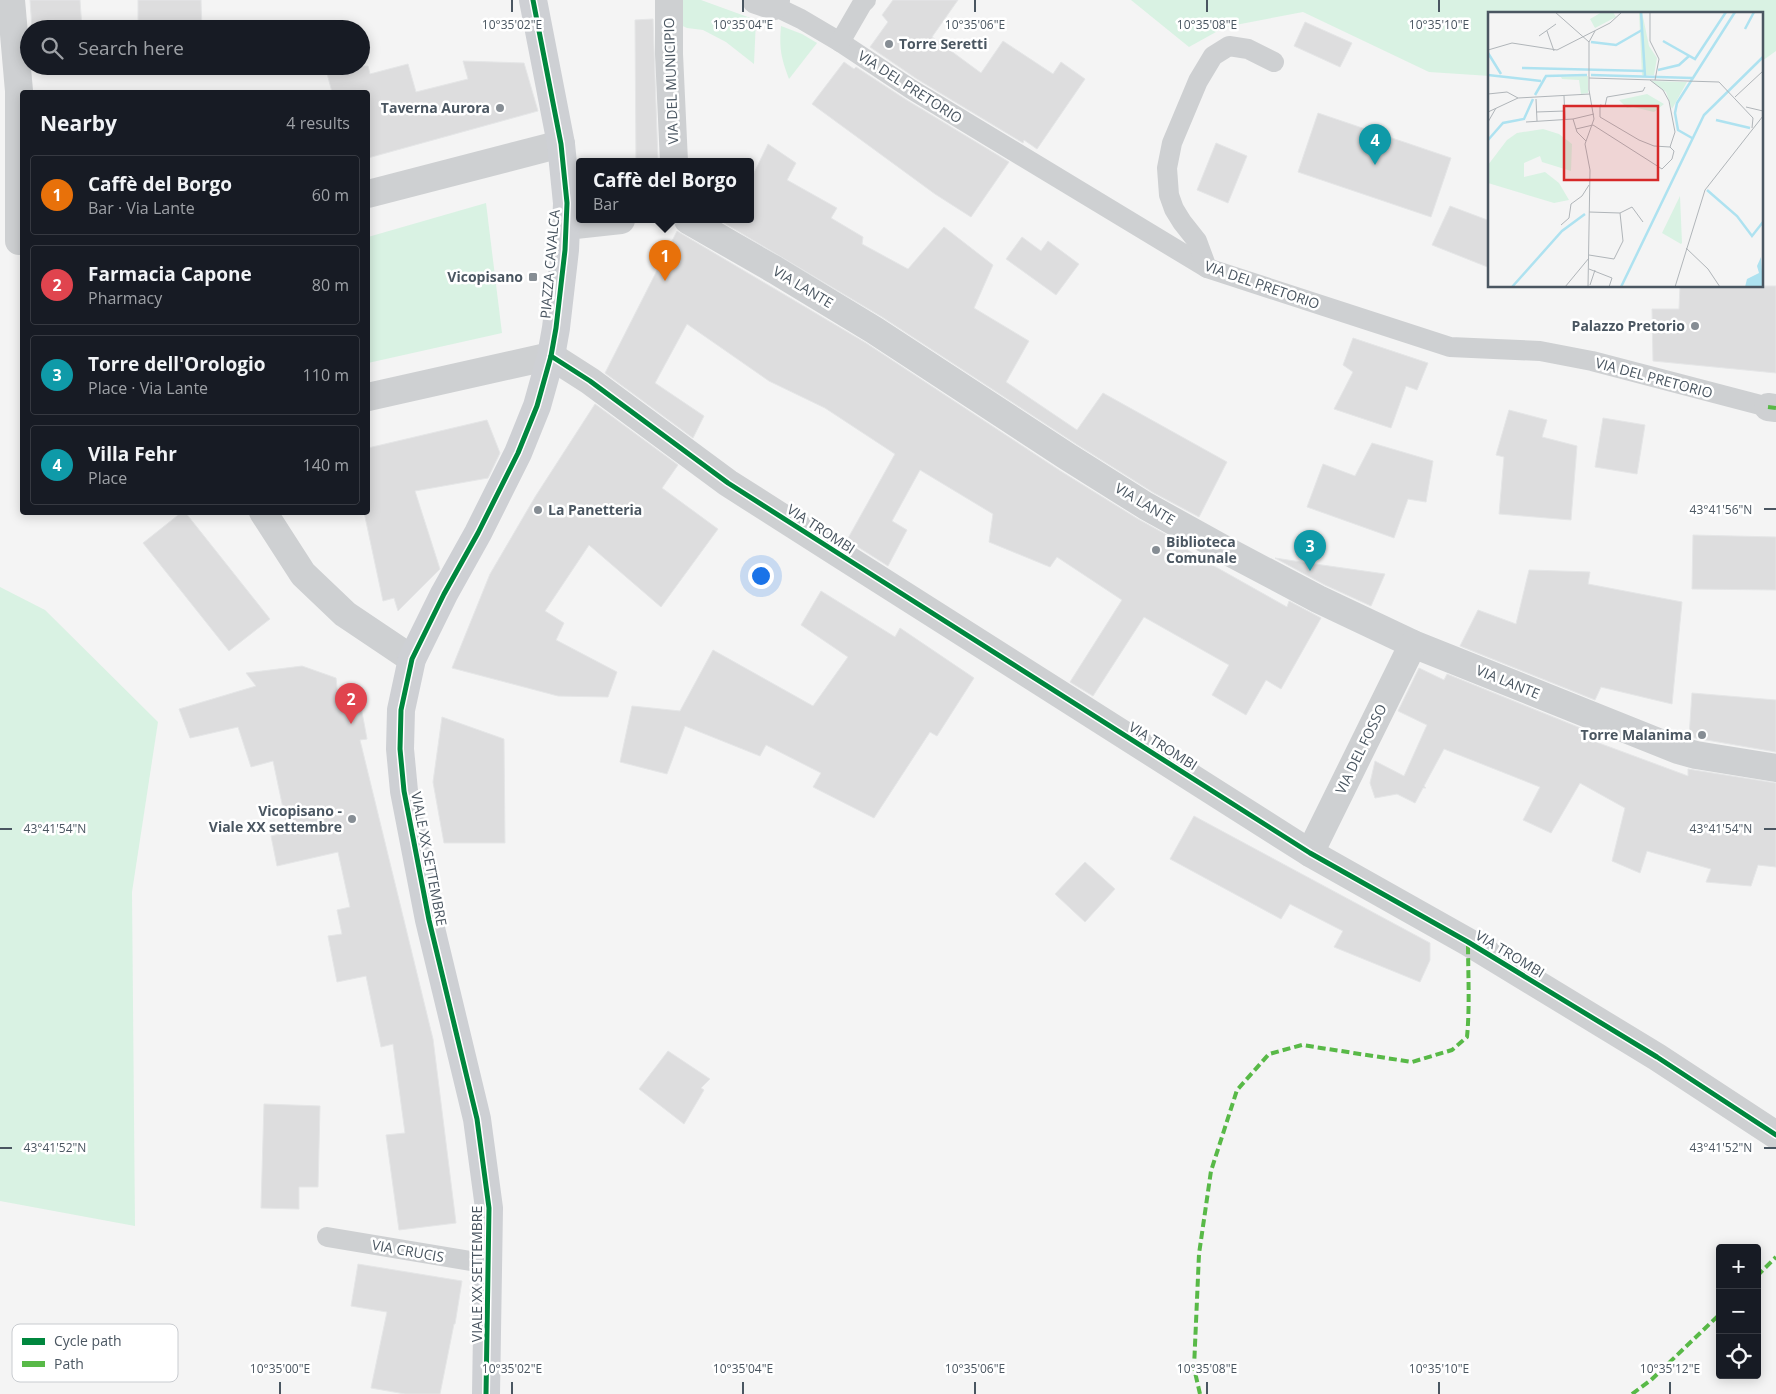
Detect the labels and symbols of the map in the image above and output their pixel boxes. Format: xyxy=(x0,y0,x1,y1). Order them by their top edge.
inset map xyxy=(1488,12,1764,288)
text: 10°35'02"E xyxy=(482,16,542,33)
text: 10°35'04"E xyxy=(713,16,773,33)
text: 10°35'06"E xyxy=(945,16,1005,33)
text: 10°35'08"E xyxy=(1177,16,1237,33)
text: 10°35'10"E xyxy=(1409,16,1469,33)
street label: VIA DEL MUNICIPIO xyxy=(659,17,682,145)
place label: Torre Seretti xyxy=(899,34,987,53)
marker: Torre Seretti xyxy=(883,38,895,50)
street label: VIA DEL PRETORIO xyxy=(855,46,966,127)
place label: Taverna Aurora xyxy=(381,98,490,117)
marker: Taverna Aurora xyxy=(494,102,506,114)
pin: 4 xyxy=(1359,124,1391,165)
street label: PIAZZA CAVALCA xyxy=(535,208,564,319)
pin: 1 xyxy=(649,240,681,281)
street label: VIA DEL PRETORIO xyxy=(1202,256,1322,313)
street label: VIA LANTE xyxy=(770,261,837,312)
place label: Vicopisano xyxy=(447,267,523,286)
marker: Vicopisano xyxy=(527,271,539,283)
place label: Palazzo Pretorio xyxy=(1572,316,1685,335)
marker: Palazzo Pretorio xyxy=(1689,320,1701,332)
street label: VIA DEL PRETORIO xyxy=(1593,353,1715,402)
street label: VIA LANTE xyxy=(1112,478,1179,529)
street label: VIA TROMBI xyxy=(784,499,859,558)
place label: La Panetteria xyxy=(548,500,642,519)
text: 43°41'56"N xyxy=(1690,501,1752,518)
marker: La Panetteria xyxy=(532,504,544,516)
pin: 3 xyxy=(1294,530,1326,571)
place label: Biblioteca Comunale xyxy=(1166,532,1237,567)
marker: Biblioteca Comunale xyxy=(1150,544,1162,556)
your location xyxy=(748,563,774,589)
street label: VIA LANTE xyxy=(1474,660,1543,703)
pin: 2 xyxy=(335,683,367,724)
street label: VIA DEL FOSSO xyxy=(1331,700,1391,797)
street label: VIA TROMBI xyxy=(1125,717,1201,774)
place label: Torre Malanima xyxy=(1581,725,1692,744)
marker: Torre Malanima xyxy=(1696,729,1708,741)
street label: VIALE XX SETTEMBRE xyxy=(407,790,452,928)
place label: Vicopisano - Viale XX settembre xyxy=(209,801,342,836)
marker: Vicopisano - Viale XX settembre xyxy=(346,813,358,825)
text: 43°41'54"N xyxy=(24,820,86,837)
text: 43°41'54"N xyxy=(1690,820,1752,837)
street label: VIA TROMBI xyxy=(1472,925,1548,982)
text: 43°41'52"N xyxy=(24,1139,86,1156)
text: 43°41'52"N xyxy=(1690,1139,1752,1156)
street label: VIALE XX SETTEMBRE xyxy=(467,1206,486,1342)
street label: VIA CRUCIS xyxy=(371,1235,446,1266)
legend xyxy=(12,1324,178,1382)
text: Cycle path xyxy=(54,1331,122,1350)
text: Path xyxy=(54,1354,84,1373)
text: 10°35'00"E xyxy=(250,1360,310,1377)
text: 10°35'02"E xyxy=(482,1360,542,1377)
text: 10°35'04"E xyxy=(713,1360,773,1377)
text: 10°35'06"E xyxy=(945,1360,1005,1377)
text: 10°35'08"E xyxy=(1177,1360,1237,1377)
text: 10°35'10"E xyxy=(1409,1360,1469,1377)
text: 10°35'12"E xyxy=(1640,1360,1700,1377)

